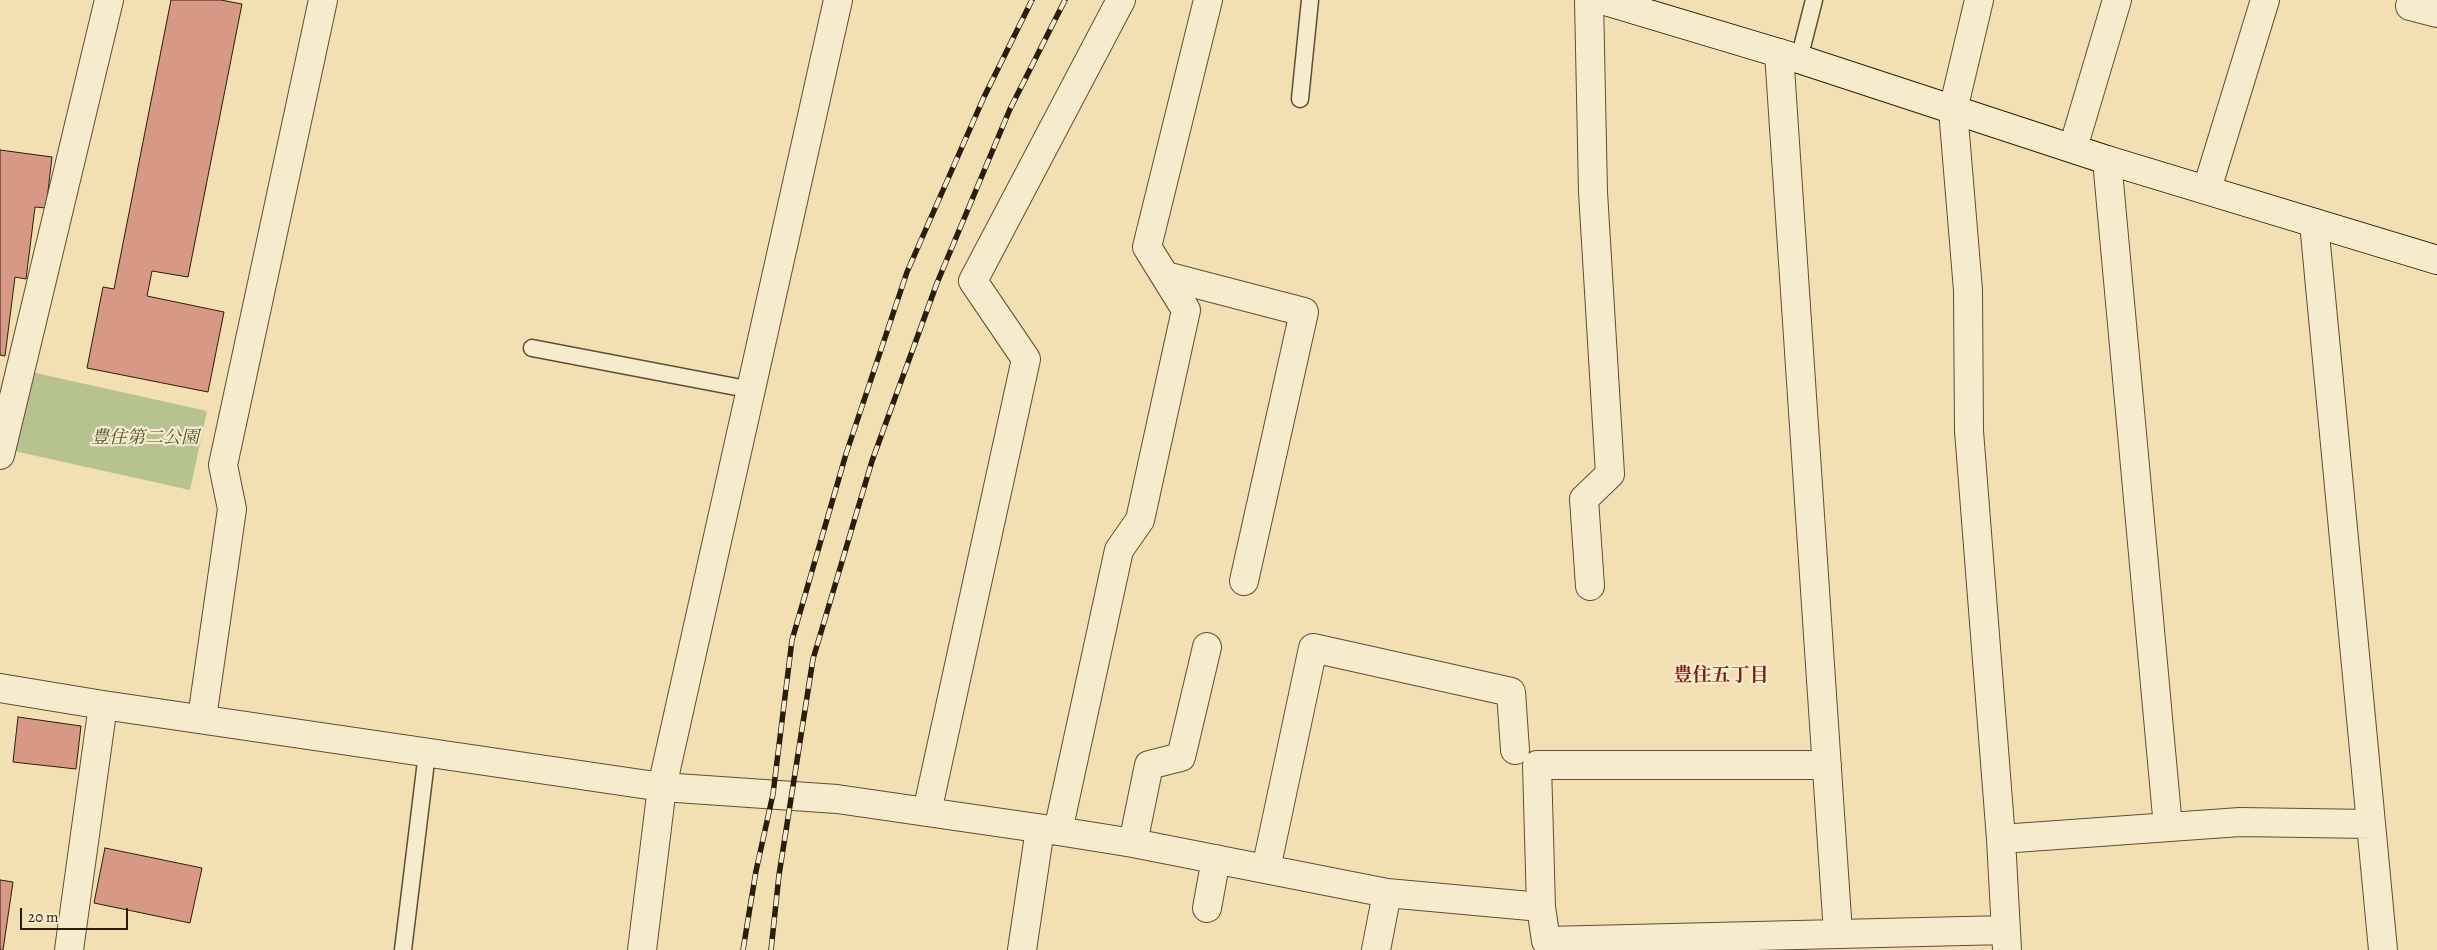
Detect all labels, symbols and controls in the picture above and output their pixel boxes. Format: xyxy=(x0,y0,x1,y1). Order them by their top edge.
park label: 豊住第二公園 xyxy=(91,428,199,450)
district label: 豊住五丁目 xyxy=(1674,665,1768,687)
scale bar xyxy=(22,898,130,930)
text: 20 m xyxy=(28,907,59,927)

